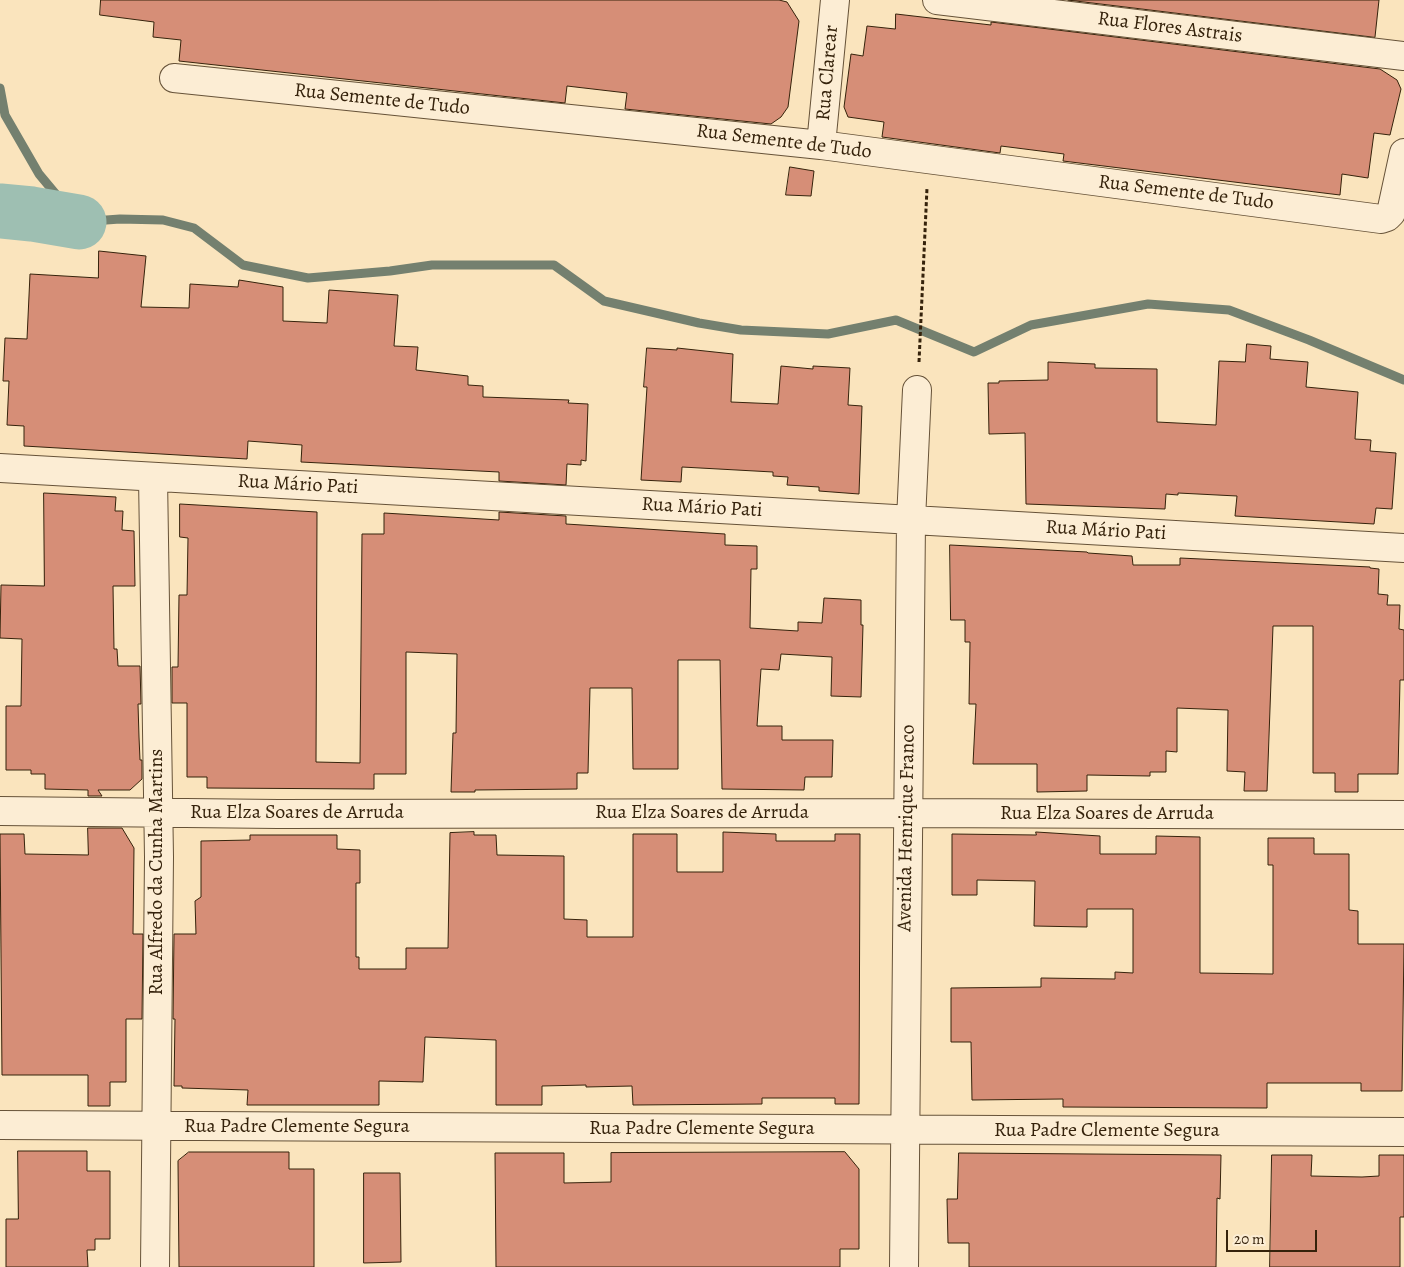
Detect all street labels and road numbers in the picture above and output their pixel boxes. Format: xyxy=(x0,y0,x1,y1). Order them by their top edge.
street label: Rua Flores Astrais xyxy=(1096,7,1244,49)
street label: Rua Clarear xyxy=(812,24,844,122)
street label: Rua Semente de Tudo xyxy=(293,79,471,121)
street label: Rua Semente de Tudo xyxy=(695,119,873,165)
street label: Rua Semente de Tudo xyxy=(1097,170,1275,216)
street label: Rua Mário Pati xyxy=(237,470,359,500)
street label: Rua Mário Pati xyxy=(641,493,763,523)
street label: Rua Mário Pati xyxy=(1045,516,1167,546)
street label: Avenida Henrique Franco xyxy=(893,724,921,932)
street label: Rua Alfredo da Cunha Martins xyxy=(145,749,169,995)
street label: Rua Elza Soares de Arruda xyxy=(190,801,404,825)
street label: Rua Elza Soares de Arruda xyxy=(595,801,809,825)
street label: Rua Elza Soares de Arruda xyxy=(1000,802,1214,826)
street label: Rua Padre Clemente Segura xyxy=(184,1115,410,1139)
street label: Rua Padre Clemente Segura xyxy=(589,1117,815,1141)
street label: Rua Padre Clemente Segura xyxy=(994,1119,1220,1143)

